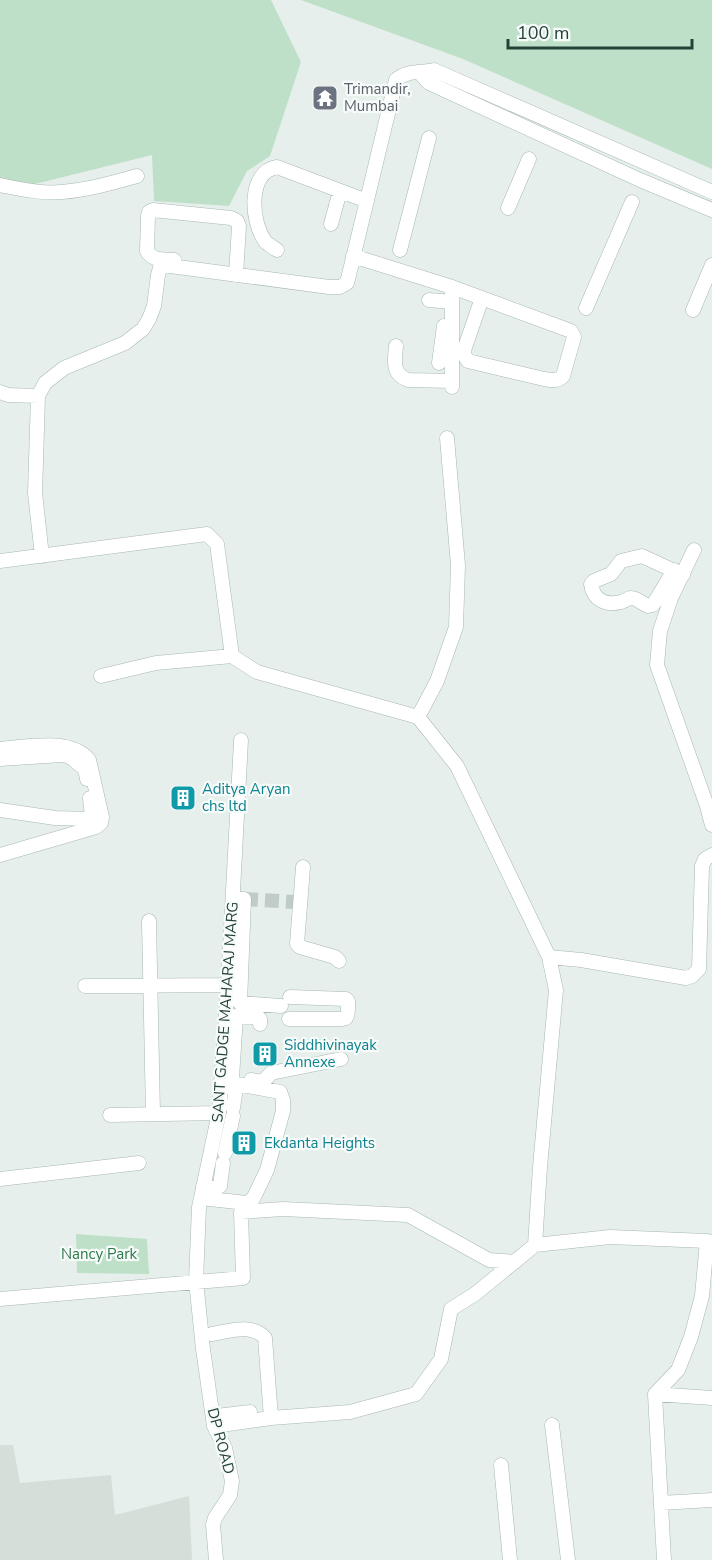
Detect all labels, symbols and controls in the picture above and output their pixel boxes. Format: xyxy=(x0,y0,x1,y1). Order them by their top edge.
scale bar xyxy=(508,12,692,50)
text: 100 m xyxy=(517,21,569,45)
place label: Trimandir, Mumbai xyxy=(344,79,411,116)
temple icon: Trimandir, Mumbai xyxy=(310,83,340,113)
place label: Aditya Aryan chs ltd xyxy=(202,779,291,816)
building icon: Aditya Aryan chs ltd xyxy=(168,783,198,813)
street label: SANT GADGE MAHARAJ MARG xyxy=(207,901,243,1123)
place label: Siddhivinayak Annexe xyxy=(284,1035,377,1072)
building icon: Siddhivinayak Annexe xyxy=(250,1039,280,1069)
building icon: Ekdanta Heights xyxy=(229,1128,259,1158)
place label: Ekdanta Heights xyxy=(264,1133,375,1153)
park label: Nancy Park xyxy=(61,1244,138,1264)
street label: DP ROAD xyxy=(203,1406,239,1476)

